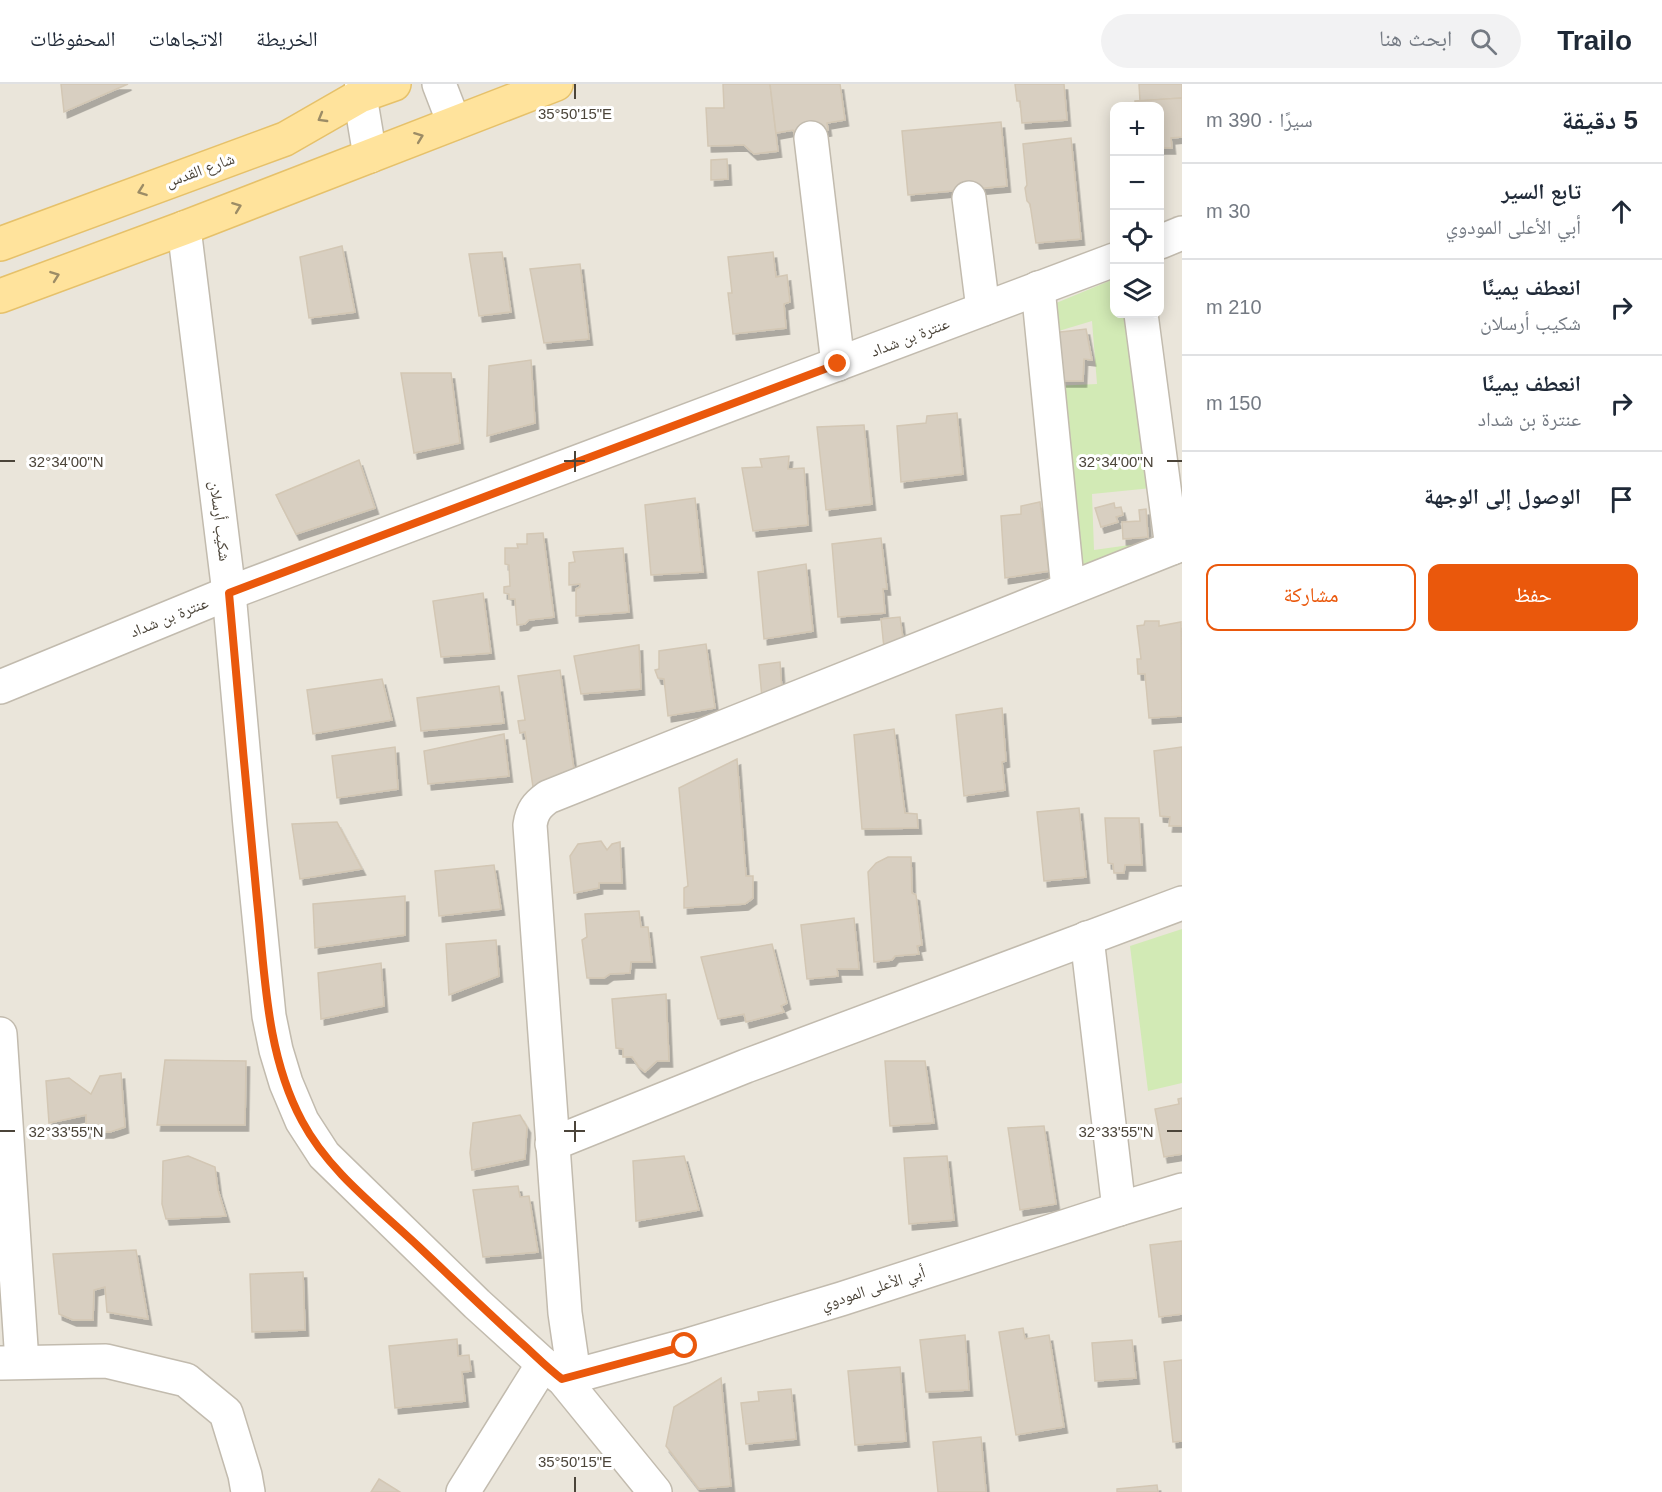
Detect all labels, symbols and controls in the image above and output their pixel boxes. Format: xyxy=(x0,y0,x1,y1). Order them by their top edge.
search box xyxy=(1101,14,1521,68)
icon: search xyxy=(1467,25,1500,58)
text: Trailo xyxy=(1557,25,1632,56)
text: ابحث هنا xyxy=(1379,26,1452,51)
text: المحفوظات xyxy=(30,27,115,50)
text: الاتجاهات xyxy=(148,27,223,50)
text: الخريطة xyxy=(256,27,318,50)
map controls xyxy=(1110,102,1164,318)
button: + xyxy=(1110,102,1164,156)
text: 35°50'15"E xyxy=(538,105,612,122)
text: 5 دقيقة xyxy=(1562,105,1638,135)
text: سيرًا · 390 m xyxy=(1206,109,1313,131)
one-way arrow xyxy=(318,111,329,122)
one-way arrow xyxy=(413,131,424,144)
street label: شارع القدس xyxy=(163,150,237,192)
button: − xyxy=(1110,156,1164,210)
text: تابع السير xyxy=(1501,179,1581,204)
one-way arrow xyxy=(138,184,148,197)
icon: ahead xyxy=(1605,195,1638,228)
text: 30 m xyxy=(1206,200,1250,222)
one-way arrow xyxy=(232,202,242,215)
button: locate xyxy=(1110,210,1164,264)
text: أبي الأعلى المودوي xyxy=(1445,216,1581,238)
button: layers xyxy=(1110,264,1164,318)
one-way arrow xyxy=(49,271,60,283)
text: انعطف يمينًا xyxy=(1482,275,1581,300)
icon: right xyxy=(1605,291,1638,324)
text: 210 m xyxy=(1206,296,1262,318)
text: شكيب أرسلان xyxy=(1480,312,1581,334)
street label: عنترة بن شداد xyxy=(868,314,952,362)
route end xyxy=(824,350,850,376)
text: انعطف يمينًا xyxy=(1482,371,1581,396)
icon: right xyxy=(1605,387,1638,420)
text: 150 m xyxy=(1206,392,1262,414)
text: عنترة بن شداد xyxy=(1478,408,1581,430)
text: 32°34'00"N xyxy=(28,453,104,470)
text: 32°34'00"N xyxy=(1078,453,1154,470)
street label: شكيب أرسلان xyxy=(205,480,234,562)
icon: arrive xyxy=(1605,483,1638,516)
text: الوصول إلى الوجهة xyxy=(1424,484,1581,509)
button: مشاركة xyxy=(1206,564,1416,631)
button: حفظ xyxy=(1428,564,1638,631)
street label: عنترة بن شداد xyxy=(127,594,211,642)
text: 32°33'55"N xyxy=(28,1123,104,1140)
text: 32°33'55"N xyxy=(1078,1123,1154,1140)
street label: أبي الأعلى المودوي xyxy=(819,1262,928,1317)
route start xyxy=(671,1332,697,1358)
text: 35°50'15"E xyxy=(538,1453,612,1470)

